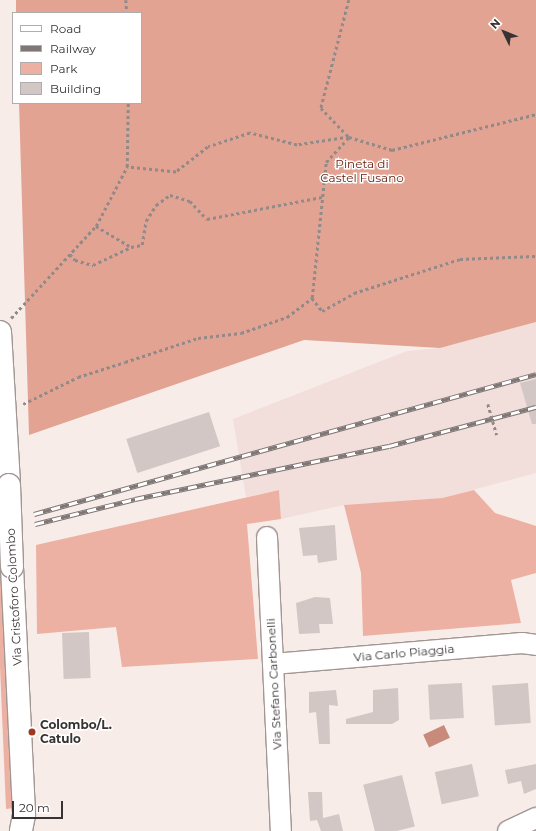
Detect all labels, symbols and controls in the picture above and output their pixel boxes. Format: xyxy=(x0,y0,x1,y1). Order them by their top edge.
legend xyxy=(12,12,142,104)
north arrow xyxy=(484,12,524,52)
text: N xyxy=(487,16,503,32)
text: Road xyxy=(50,21,81,36)
text: Railway xyxy=(50,41,96,56)
text: Park xyxy=(50,61,77,76)
text: Building xyxy=(50,81,101,96)
park label: Pineta di Castel Fusano xyxy=(320,157,404,185)
street label: Via Cristoforo Colombo xyxy=(3,528,25,666)
street label: Via Stefano Carbonelli xyxy=(263,618,285,750)
street label: Via Carlo Piaggia xyxy=(353,641,455,665)
place label: Colombo/L. Catulo xyxy=(40,718,112,746)
marker: Colombo/L. Catulo xyxy=(27,727,37,737)
scale bar xyxy=(14,793,65,819)
text: 20 m xyxy=(19,800,50,815)

